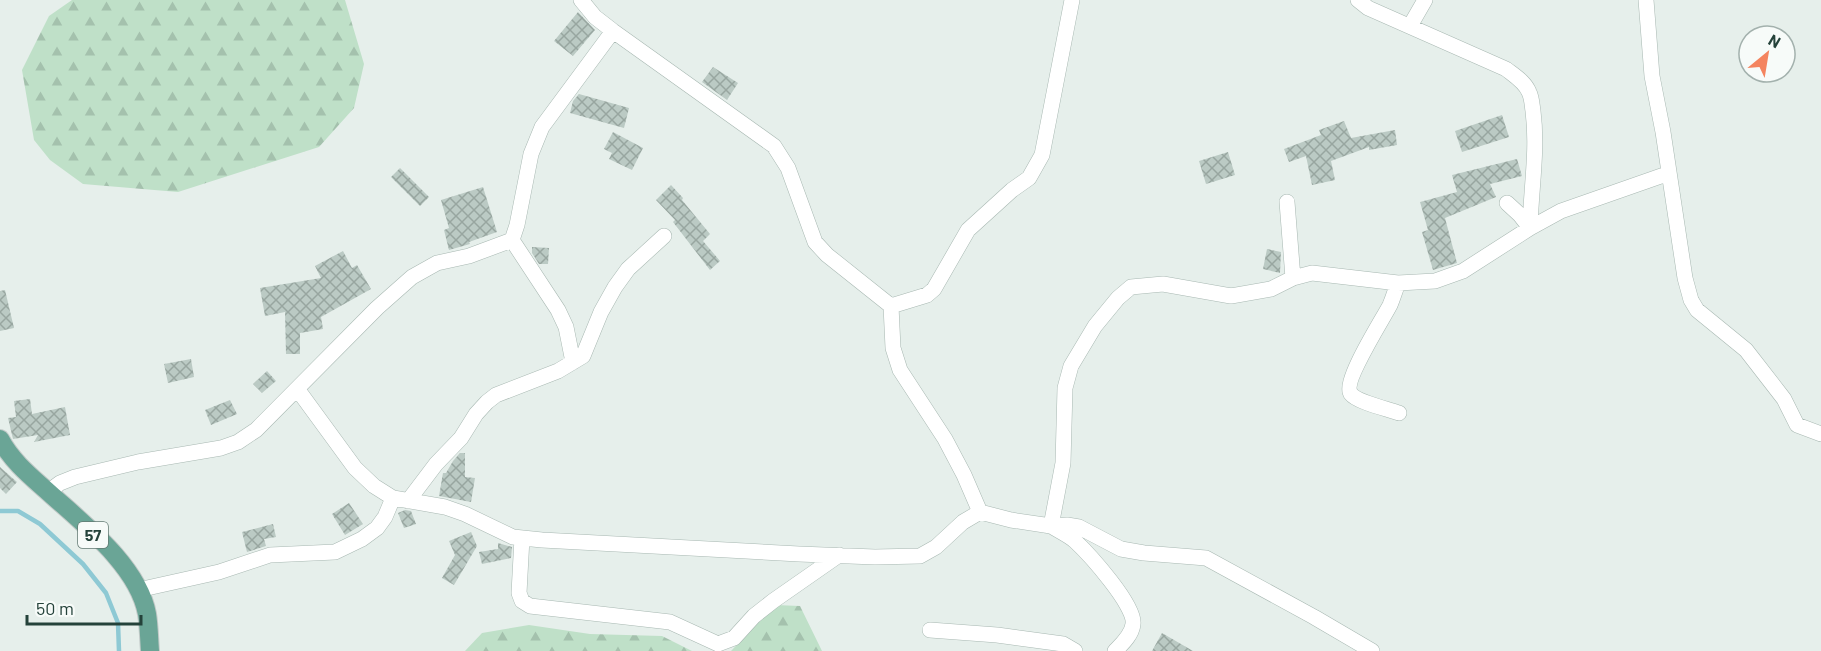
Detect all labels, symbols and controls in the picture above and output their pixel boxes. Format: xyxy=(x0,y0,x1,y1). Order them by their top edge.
north arrow xyxy=(1737,24,1797,84)
text: N xyxy=(1765,30,1784,51)
road number: 57 xyxy=(78,522,108,548)
scale bar xyxy=(27,588,141,626)
text: 50 m xyxy=(36,597,74,619)

